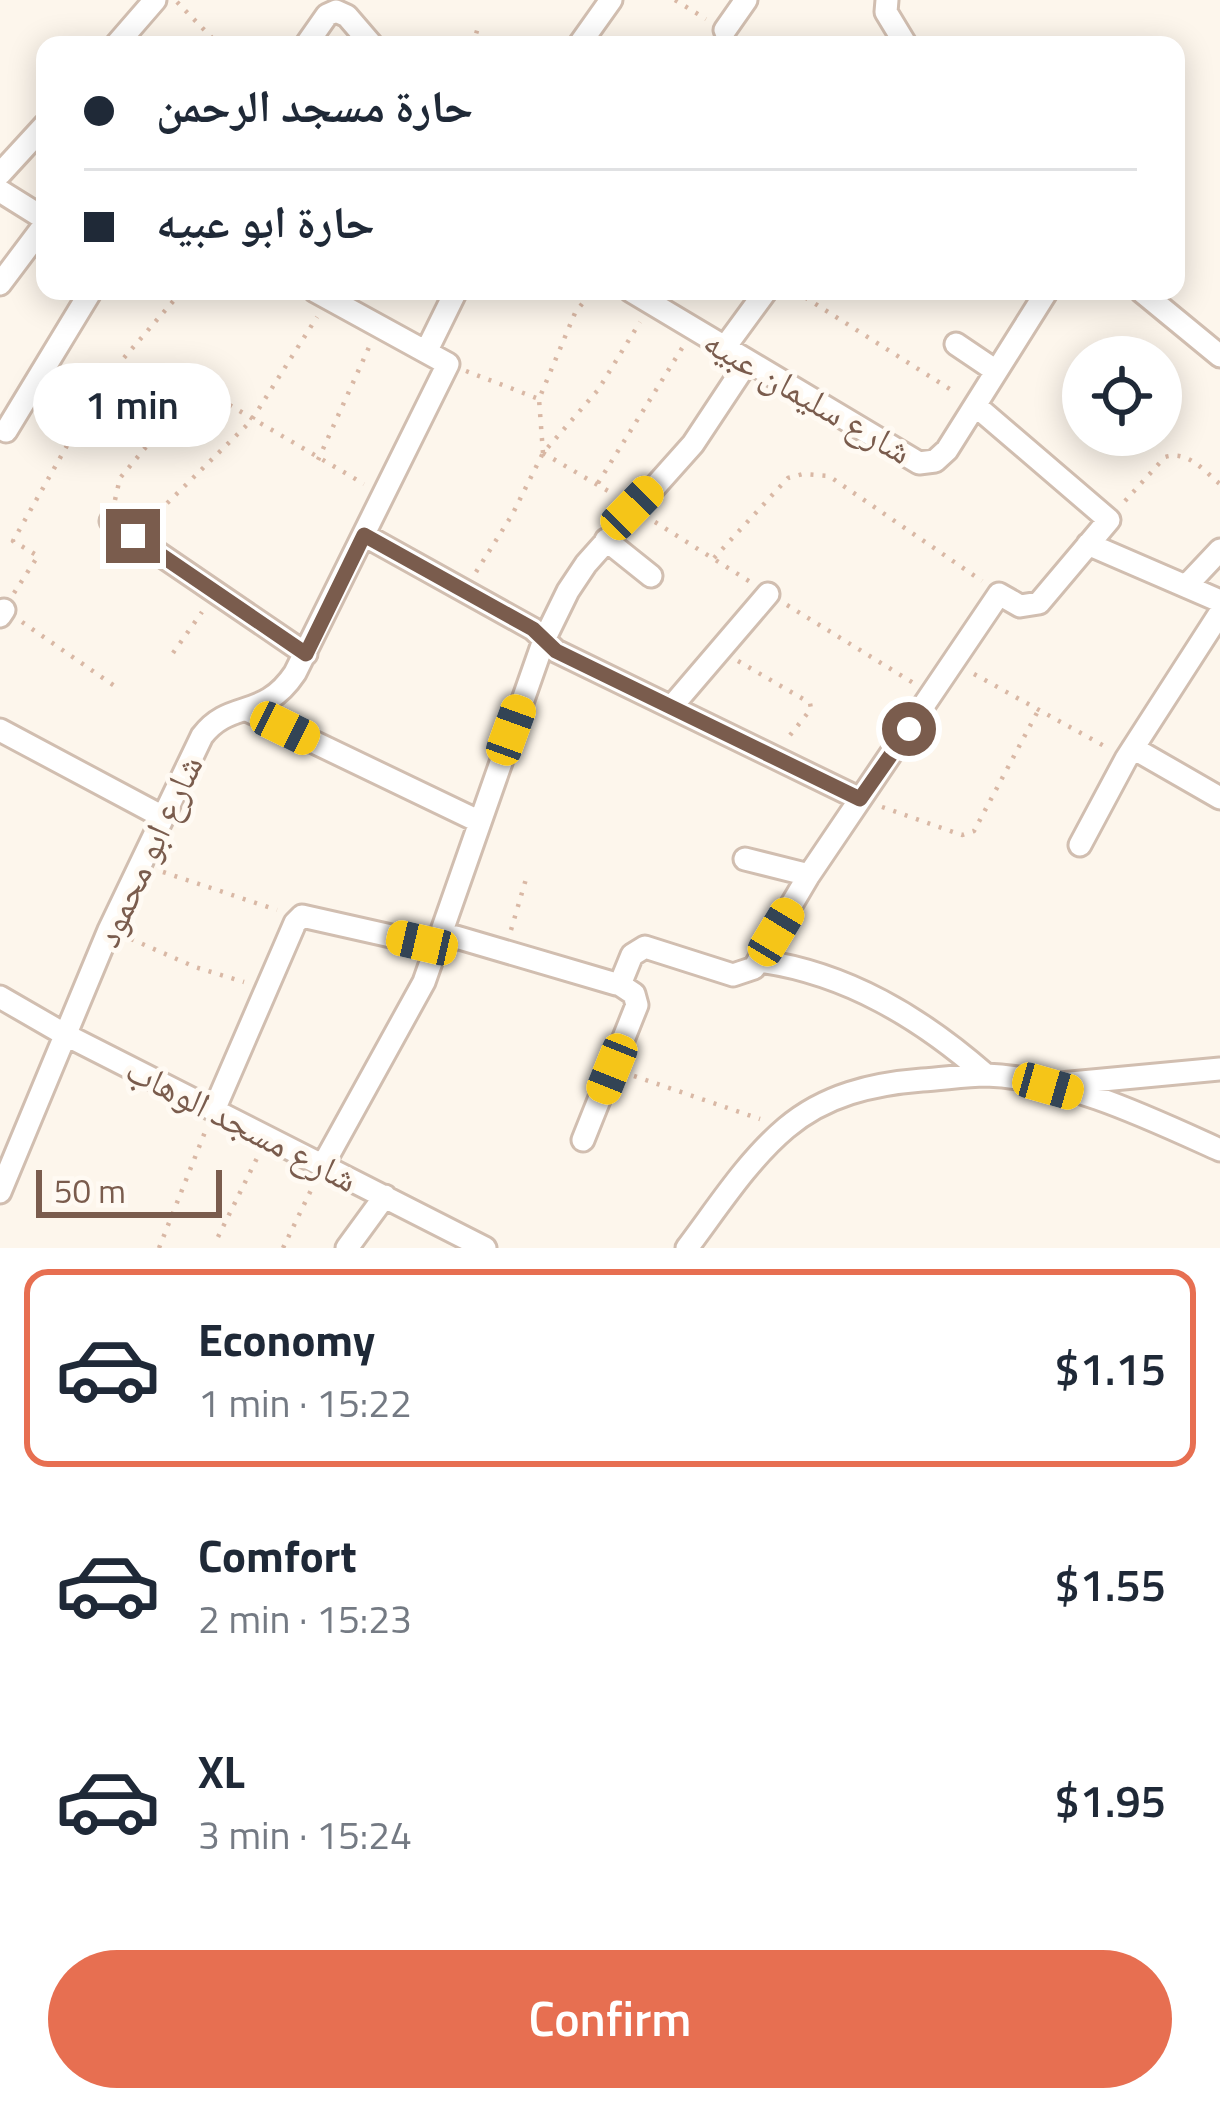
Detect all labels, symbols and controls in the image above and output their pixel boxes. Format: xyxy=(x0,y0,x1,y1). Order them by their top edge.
text: حارة مسجد الرحمن xyxy=(156,71,473,139)
text: حارة ابو عبيه xyxy=(156,187,375,255)
street label: شارع سليمان عبيه xyxy=(694,314,923,478)
map controls xyxy=(1062,336,1182,456)
button: locate xyxy=(1062,336,1182,456)
callout: 1 min xyxy=(34,362,232,446)
text: 1 min xyxy=(85,375,179,434)
car xyxy=(594,470,670,546)
route end xyxy=(106,509,160,563)
car xyxy=(482,690,540,770)
car xyxy=(245,696,325,760)
route start xyxy=(882,702,936,756)
street label: شارع ابو محمود xyxy=(79,746,216,956)
car xyxy=(742,892,810,972)
car xyxy=(383,917,461,969)
car xyxy=(582,1029,642,1109)
street label: شارع مسجد الوهاب xyxy=(117,1041,368,1206)
car xyxy=(1008,1059,1088,1113)
scale bar xyxy=(36,1164,222,1217)
text: 50 m xyxy=(54,1166,126,1216)
text: Economy xyxy=(198,1305,375,1373)
icon: car xyxy=(54,1314,162,1422)
text: $1.15 xyxy=(1054,1334,1166,1402)
text: 1 min · 15:22 xyxy=(198,1373,412,1432)
text: Comfort xyxy=(198,1521,357,1589)
icon: car xyxy=(54,1530,162,1638)
text: $1.55 xyxy=(1054,1550,1166,1618)
text: 2 min · 15:23 xyxy=(198,1589,412,1648)
text: XL xyxy=(198,1737,245,1805)
icon: car xyxy=(54,1746,162,1854)
text: $1.95 xyxy=(1054,1766,1166,1834)
text: 3 min · 15:24 xyxy=(198,1805,412,1864)
button: Confirm xyxy=(48,1950,1172,2088)

